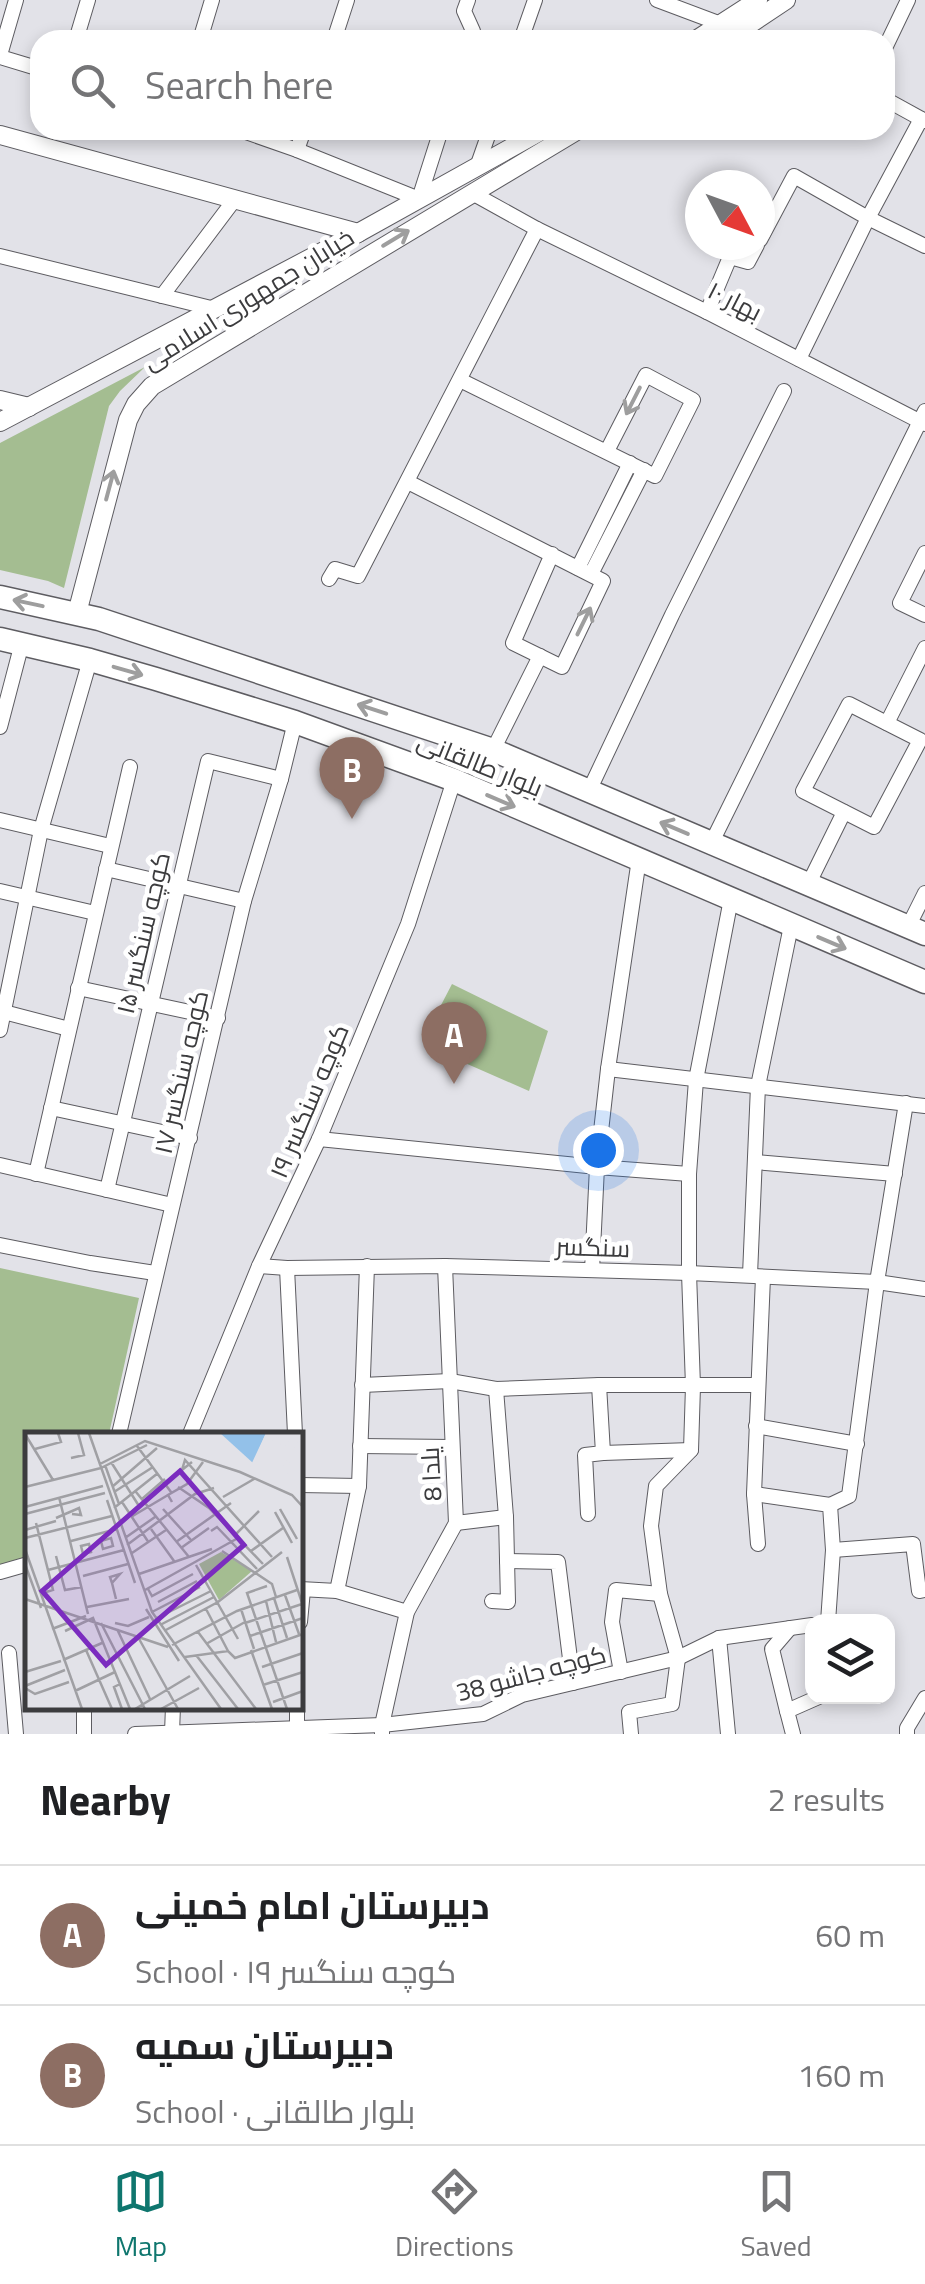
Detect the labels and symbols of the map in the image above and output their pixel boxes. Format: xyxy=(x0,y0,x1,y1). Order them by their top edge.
north arrow xyxy=(685,170,775,260)
street label: خیابان جمهوری اسلامی xyxy=(135,218,361,380)
one-way arrow xyxy=(381,228,410,248)
street label: بهار ۱۰ xyxy=(701,271,769,331)
one-way arrow xyxy=(623,385,642,415)
one-way arrow xyxy=(102,470,121,501)
one-way arrow xyxy=(13,592,45,611)
one-way arrow xyxy=(575,607,594,637)
one-way arrow xyxy=(112,663,144,681)
one-way arrow xyxy=(356,699,388,717)
street label: بلوار طالقانی xyxy=(411,722,549,806)
pin: B xyxy=(320,736,384,819)
one-way arrow xyxy=(485,793,516,811)
one-way arrow xyxy=(659,818,690,836)
street label: کوچه سنگسر ۱۵ xyxy=(106,848,180,1018)
one-way arrow xyxy=(816,935,847,953)
street label: کوچه سنگسر ۱۷ xyxy=(144,986,218,1158)
pin: A xyxy=(422,1002,486,1084)
street label: کوچه سنگسر ۱۹ xyxy=(259,1018,359,1184)
your location xyxy=(573,1125,624,1176)
street label: سنگسر xyxy=(553,1227,631,1267)
inset map xyxy=(25,1432,302,1709)
street label: یلدا 8 xyxy=(411,1446,451,1502)
street label: کوچه جاشو 38 xyxy=(452,1635,610,1711)

